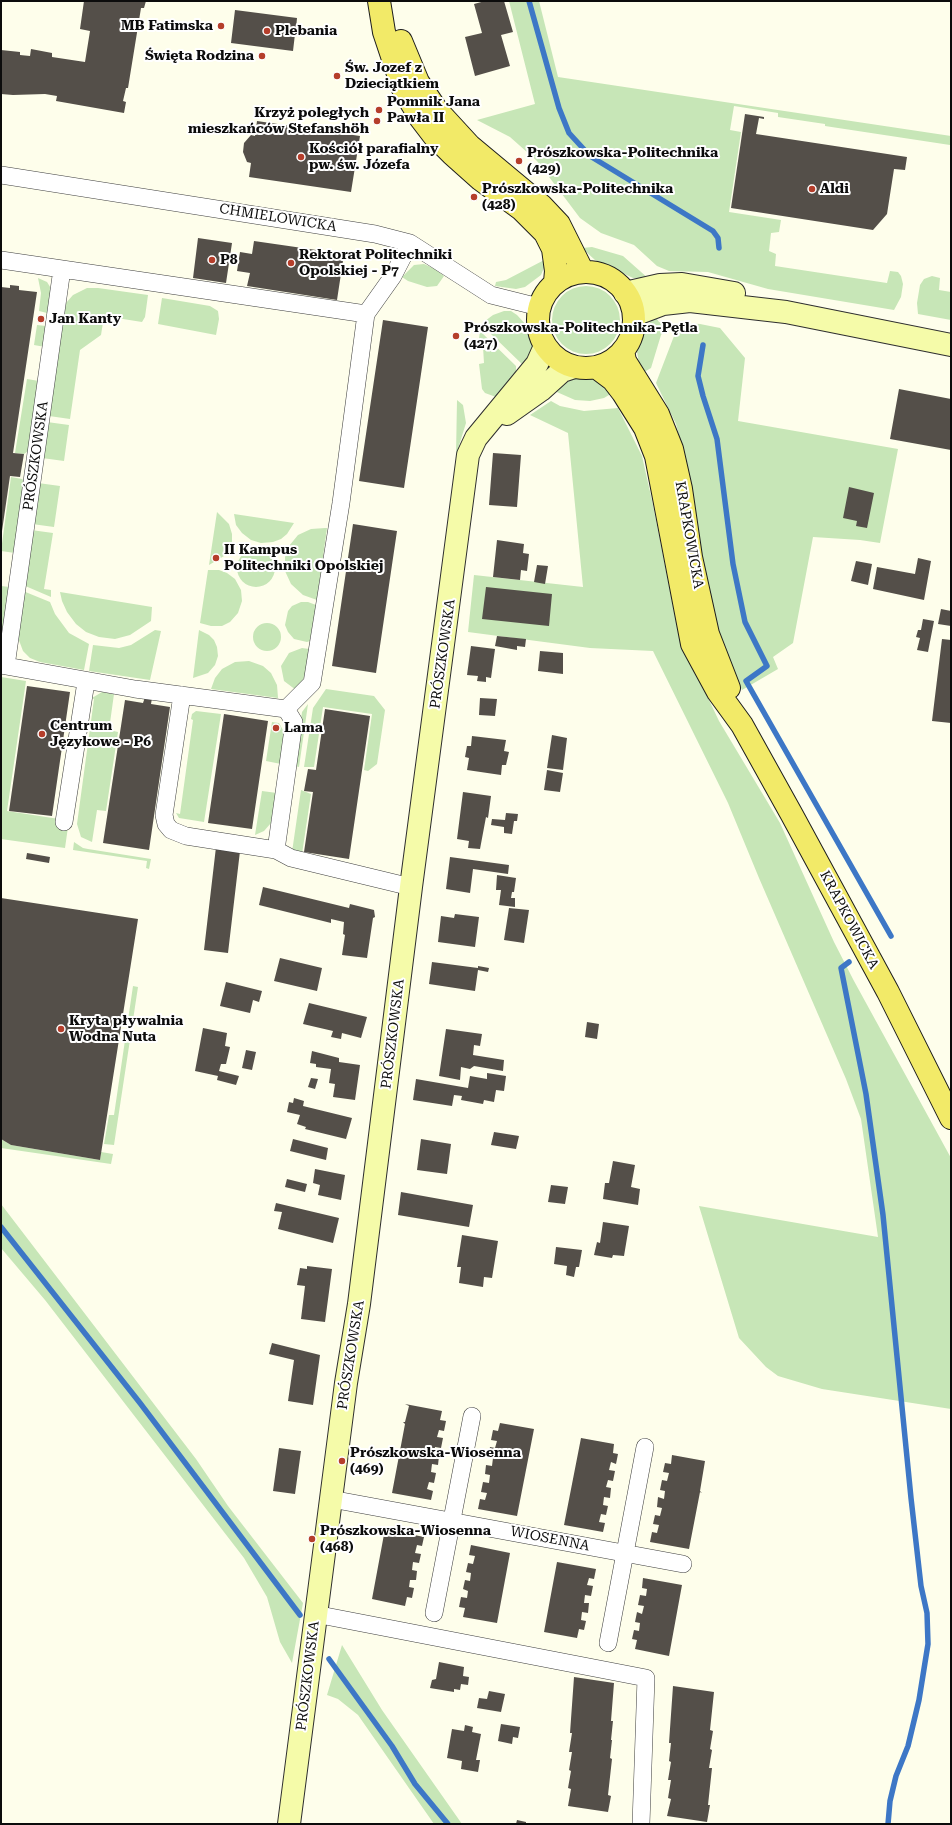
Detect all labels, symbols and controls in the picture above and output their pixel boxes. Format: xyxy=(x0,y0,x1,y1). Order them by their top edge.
place label: MB Fatimska xyxy=(121,18,213,34)
marker: MB Fatimska xyxy=(216,21,226,31)
place label: Plebania xyxy=(275,23,337,39)
marker: Plebania xyxy=(262,26,272,36)
place label: Święta Rodzina xyxy=(145,48,254,64)
marker: Święta Rodzina xyxy=(257,51,267,61)
place label: Św. Jozef z Dzieciątkiem xyxy=(345,60,439,92)
marker: Św. Jozef z Dzieciątkiem xyxy=(332,71,342,81)
place label: Pomnik Jana Pawła II xyxy=(387,94,480,126)
place label: Krzyż poległych mieszkańców Stefanshöh xyxy=(188,105,369,138)
marker: Pomnik Jana Pawła II xyxy=(374,105,384,115)
marker: Krzyż poległych mieszkańców Stefanshöh xyxy=(372,116,382,126)
place label: Kościół parafialny pw. św. Józefa xyxy=(309,141,439,174)
place label: Prószkowska-Politechnika (429) xyxy=(527,145,718,178)
marker: Kościół parafialny pw. św. Józefa xyxy=(296,152,306,162)
marker: Prószkowska-Politechnika (429) xyxy=(514,156,524,166)
place label: Prószkowska-Politechnika (428) xyxy=(482,181,673,214)
place label: Aldi xyxy=(820,181,849,197)
marker: Aldi xyxy=(807,184,817,194)
marker: Prószkowska-Politechnika (428) xyxy=(469,192,479,202)
street label: CHMIELOWICKA xyxy=(218,200,338,236)
place label: Rektorat Politechniki Opolskiej - P7 xyxy=(299,247,452,280)
place label: P8 xyxy=(220,252,238,268)
marker: P8 xyxy=(207,255,217,265)
marker: Rektorat Politechniki Opolskiej - P7 xyxy=(286,258,296,268)
place label: Jan Kanty xyxy=(49,311,121,327)
marker: Jan Kanty xyxy=(36,314,46,324)
place label: Prószkowska-Politechnika-Pętla (427) xyxy=(464,320,698,352)
marker: Prószkowska-Politechnika-Pętla (427) xyxy=(451,331,461,341)
street label: PRÓSZKOWSKA xyxy=(20,400,52,512)
street label: KRAPKOWICKA xyxy=(671,480,707,590)
place label: II Kampus Politechniki Opolskiej xyxy=(224,542,383,574)
marker: II Kampus Politechniki Opolskiej xyxy=(211,553,221,563)
street label: PRÓSZKOWSKA xyxy=(427,598,459,710)
place label: Centrum Językowe - P6 xyxy=(50,718,151,750)
place label: Lama xyxy=(284,720,323,736)
marker: Lama xyxy=(271,723,281,733)
marker: Centrum Językowe - P6 xyxy=(37,729,47,739)
street label: KRAPKOWICKA xyxy=(816,868,882,972)
street label: PRÓSZKOWSKA xyxy=(378,978,408,1090)
place label: Kryta pływalnia Wodna Nuta xyxy=(69,1013,183,1046)
marker: Kryta pływalnia Wodna Nuta xyxy=(56,1024,66,1034)
street label: PRÓSZKOWSKA xyxy=(334,1299,368,1411)
place label: Prószkowska-Wiosenna (469) xyxy=(350,1445,521,1478)
marker: Prószkowska-Wiosenna (469) xyxy=(337,1456,347,1466)
place label: Prószkowska-Wiosenna (468) xyxy=(320,1523,491,1556)
street label: WIOSENNA xyxy=(509,1523,591,1555)
marker: Prószkowska-Wiosenna (468) xyxy=(307,1534,317,1544)
street label: PRÓSZKOWSKA xyxy=(293,1620,323,1732)

